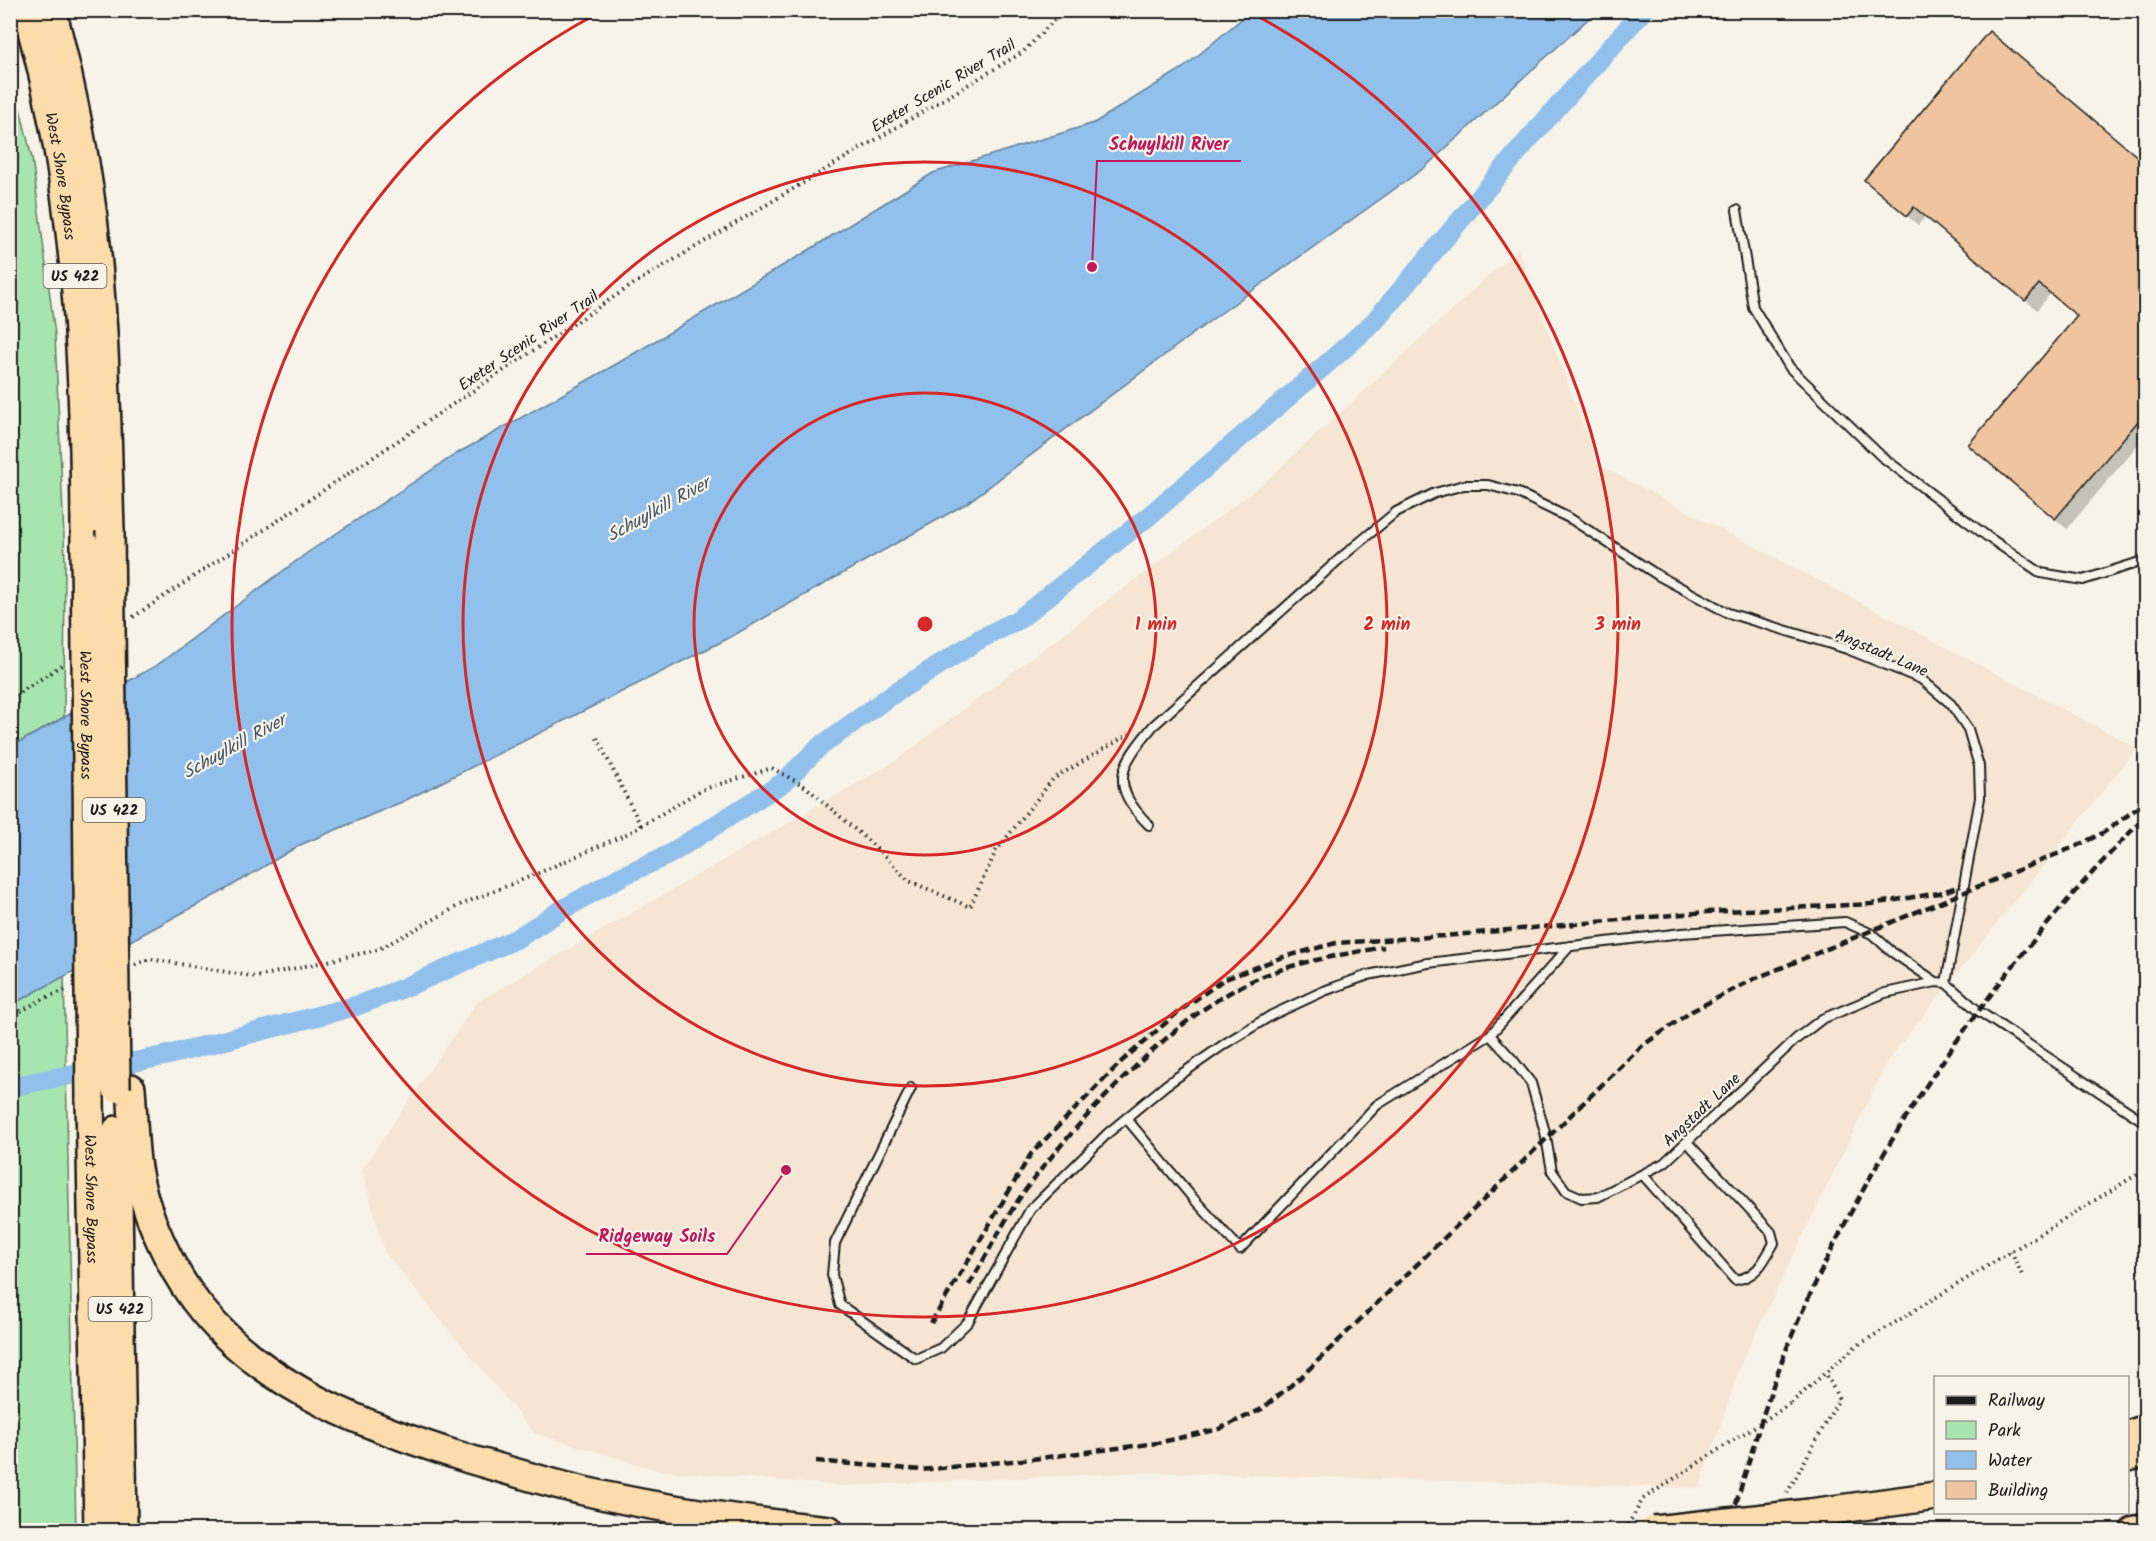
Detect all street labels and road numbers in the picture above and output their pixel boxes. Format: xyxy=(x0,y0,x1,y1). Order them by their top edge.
street label: Exeter Scenic River Trail xyxy=(867,33,1021,140)
street label: West Shore Bypass xyxy=(37,110,82,242)
road number: US 422 xyxy=(44,264,106,288)
street label: Exeter Scenic River Trail xyxy=(453,285,604,398)
street label: Angstadt Lane xyxy=(1831,623,1932,684)
street label: West Shore Bypass xyxy=(72,650,98,780)
road number: US 422 xyxy=(82,798,146,822)
street label: Angstadt Lane xyxy=(1657,1067,1747,1153)
street label: West Shore Bypass xyxy=(77,1134,104,1264)
road number: US 422 xyxy=(88,1297,152,1321)

